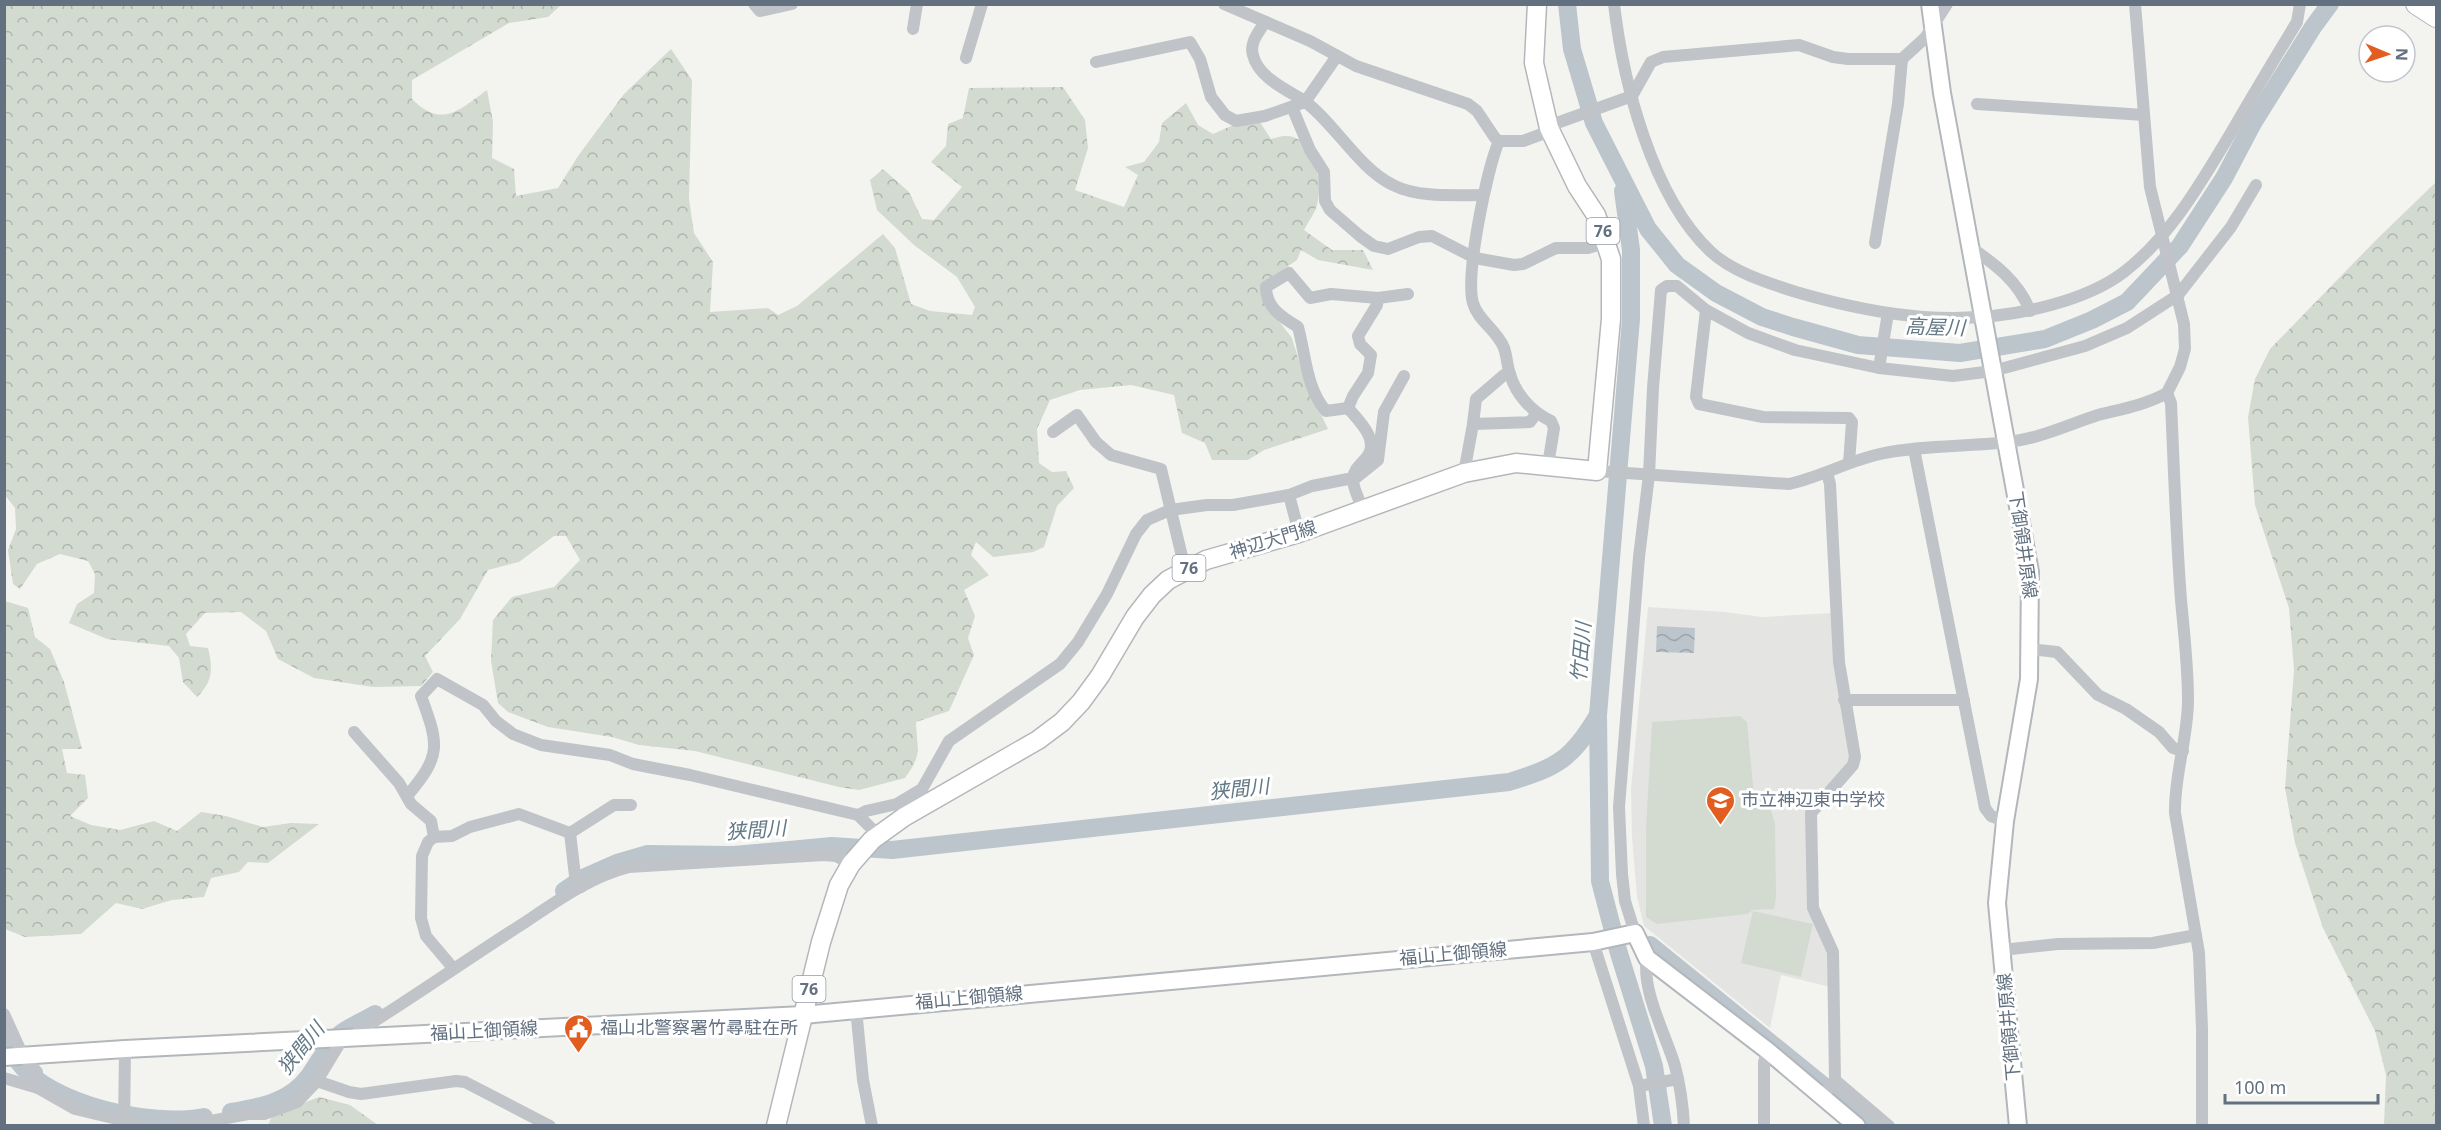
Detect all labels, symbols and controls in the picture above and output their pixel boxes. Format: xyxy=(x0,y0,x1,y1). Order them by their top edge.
north arrow xyxy=(2357,24,2417,84)
text: N xyxy=(2391,48,2413,61)
road number: 76 xyxy=(1586,218,1620,244)
water label: 高屋川 xyxy=(1905,312,1967,341)
street label: 下御領井原線 xyxy=(2005,490,2043,600)
street label: 神辺大門線 xyxy=(1226,514,1319,564)
road number: 76 xyxy=(1172,555,1206,581)
water label: 竹田川 xyxy=(1564,619,1597,683)
water label: 狭間川 xyxy=(1208,772,1272,805)
school or university icon: 市立神辺東中学校 xyxy=(1704,784,1736,826)
place label: 市立神辺東中学校 xyxy=(1741,787,1885,811)
water label: 狭間川 xyxy=(725,814,789,845)
street label: 福山上御領線 xyxy=(1398,936,1508,970)
street label: 下御領井原線 xyxy=(1991,972,2025,1082)
road number: 76 xyxy=(792,976,826,1002)
street label: 福山上御領線 xyxy=(914,980,1024,1014)
public building icon: 福山北警察署竹尋駐在所 xyxy=(563,1012,595,1054)
water label: 狭間川 xyxy=(271,1014,331,1079)
street label: 福山上御領線 xyxy=(429,1015,539,1045)
place label: 福山北警察署竹尋駐在所 xyxy=(600,1015,798,1039)
scale bar xyxy=(2225,1067,2378,1105)
text: 100 m xyxy=(2234,1075,2286,1099)

